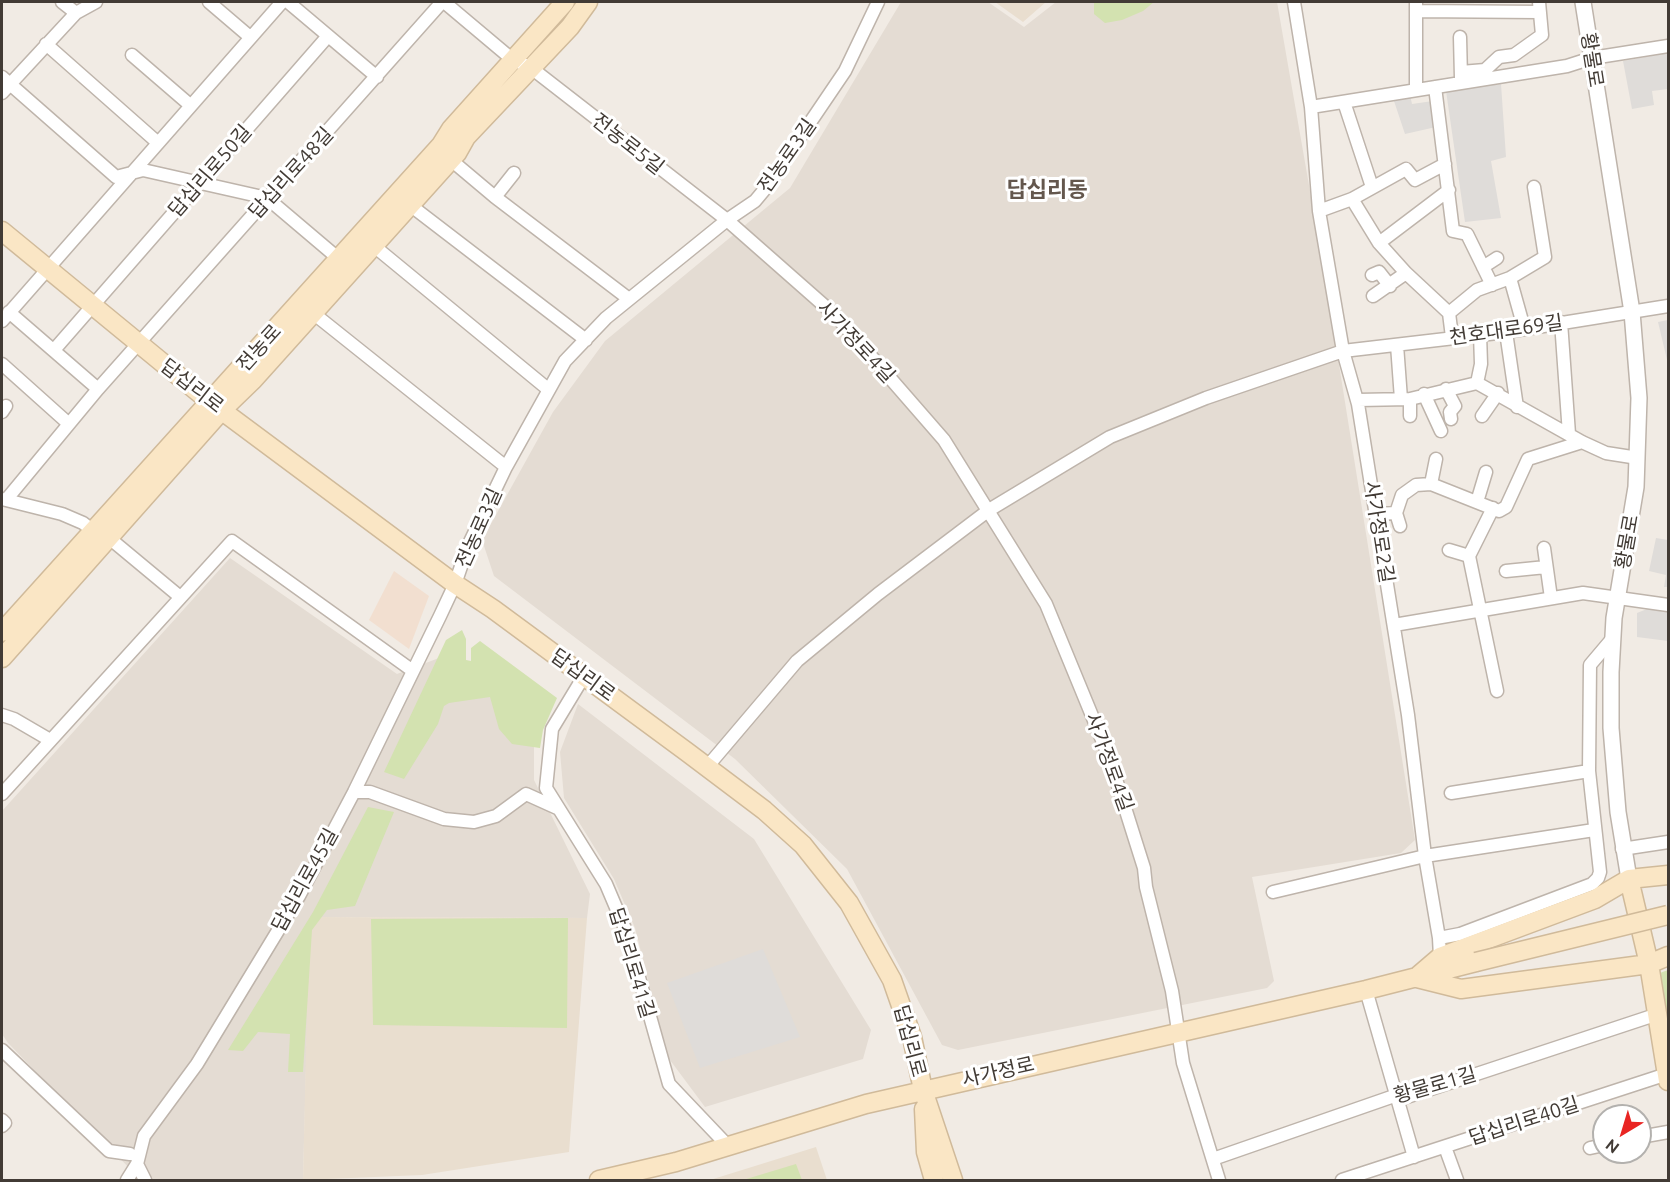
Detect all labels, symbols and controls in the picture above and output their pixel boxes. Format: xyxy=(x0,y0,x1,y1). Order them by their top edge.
street label: 황물로 xyxy=(1576,31,1608,89)
street label: 전농로5길 xyxy=(587,108,669,180)
street label: 전농로3길 xyxy=(753,114,821,198)
street label: 답십리로50길 xyxy=(163,120,257,222)
street label: 답십리로48길 xyxy=(244,122,338,224)
district label: 답십리동 xyxy=(1007,177,1087,203)
street label: 사가정로4길 xyxy=(812,296,900,388)
street label: 천호대로69길 xyxy=(1448,310,1564,350)
street label: 전농로 xyxy=(232,319,286,377)
street label: 답십리로 xyxy=(156,354,228,418)
street label: 사가정로2길 xyxy=(1359,479,1399,585)
street label: 전농로3길 xyxy=(451,484,507,572)
street label: 황물로 xyxy=(1610,513,1644,571)
street label: 답십리로 xyxy=(546,644,620,706)
street label: 사가정로4길 xyxy=(1080,709,1138,815)
street label: 답십리로45길 xyxy=(267,824,343,936)
street label: 답십리로41길 xyxy=(604,905,660,1021)
street label: 답십리로 xyxy=(889,1002,931,1080)
street label: 사가정로 xyxy=(959,1052,1037,1092)
street label: 황물로1길 xyxy=(1391,1062,1479,1108)
street label: 답십리로40길 xyxy=(1466,1092,1582,1150)
north arrow xyxy=(1592,1104,1652,1164)
text: N xyxy=(1602,1136,1622,1157)

